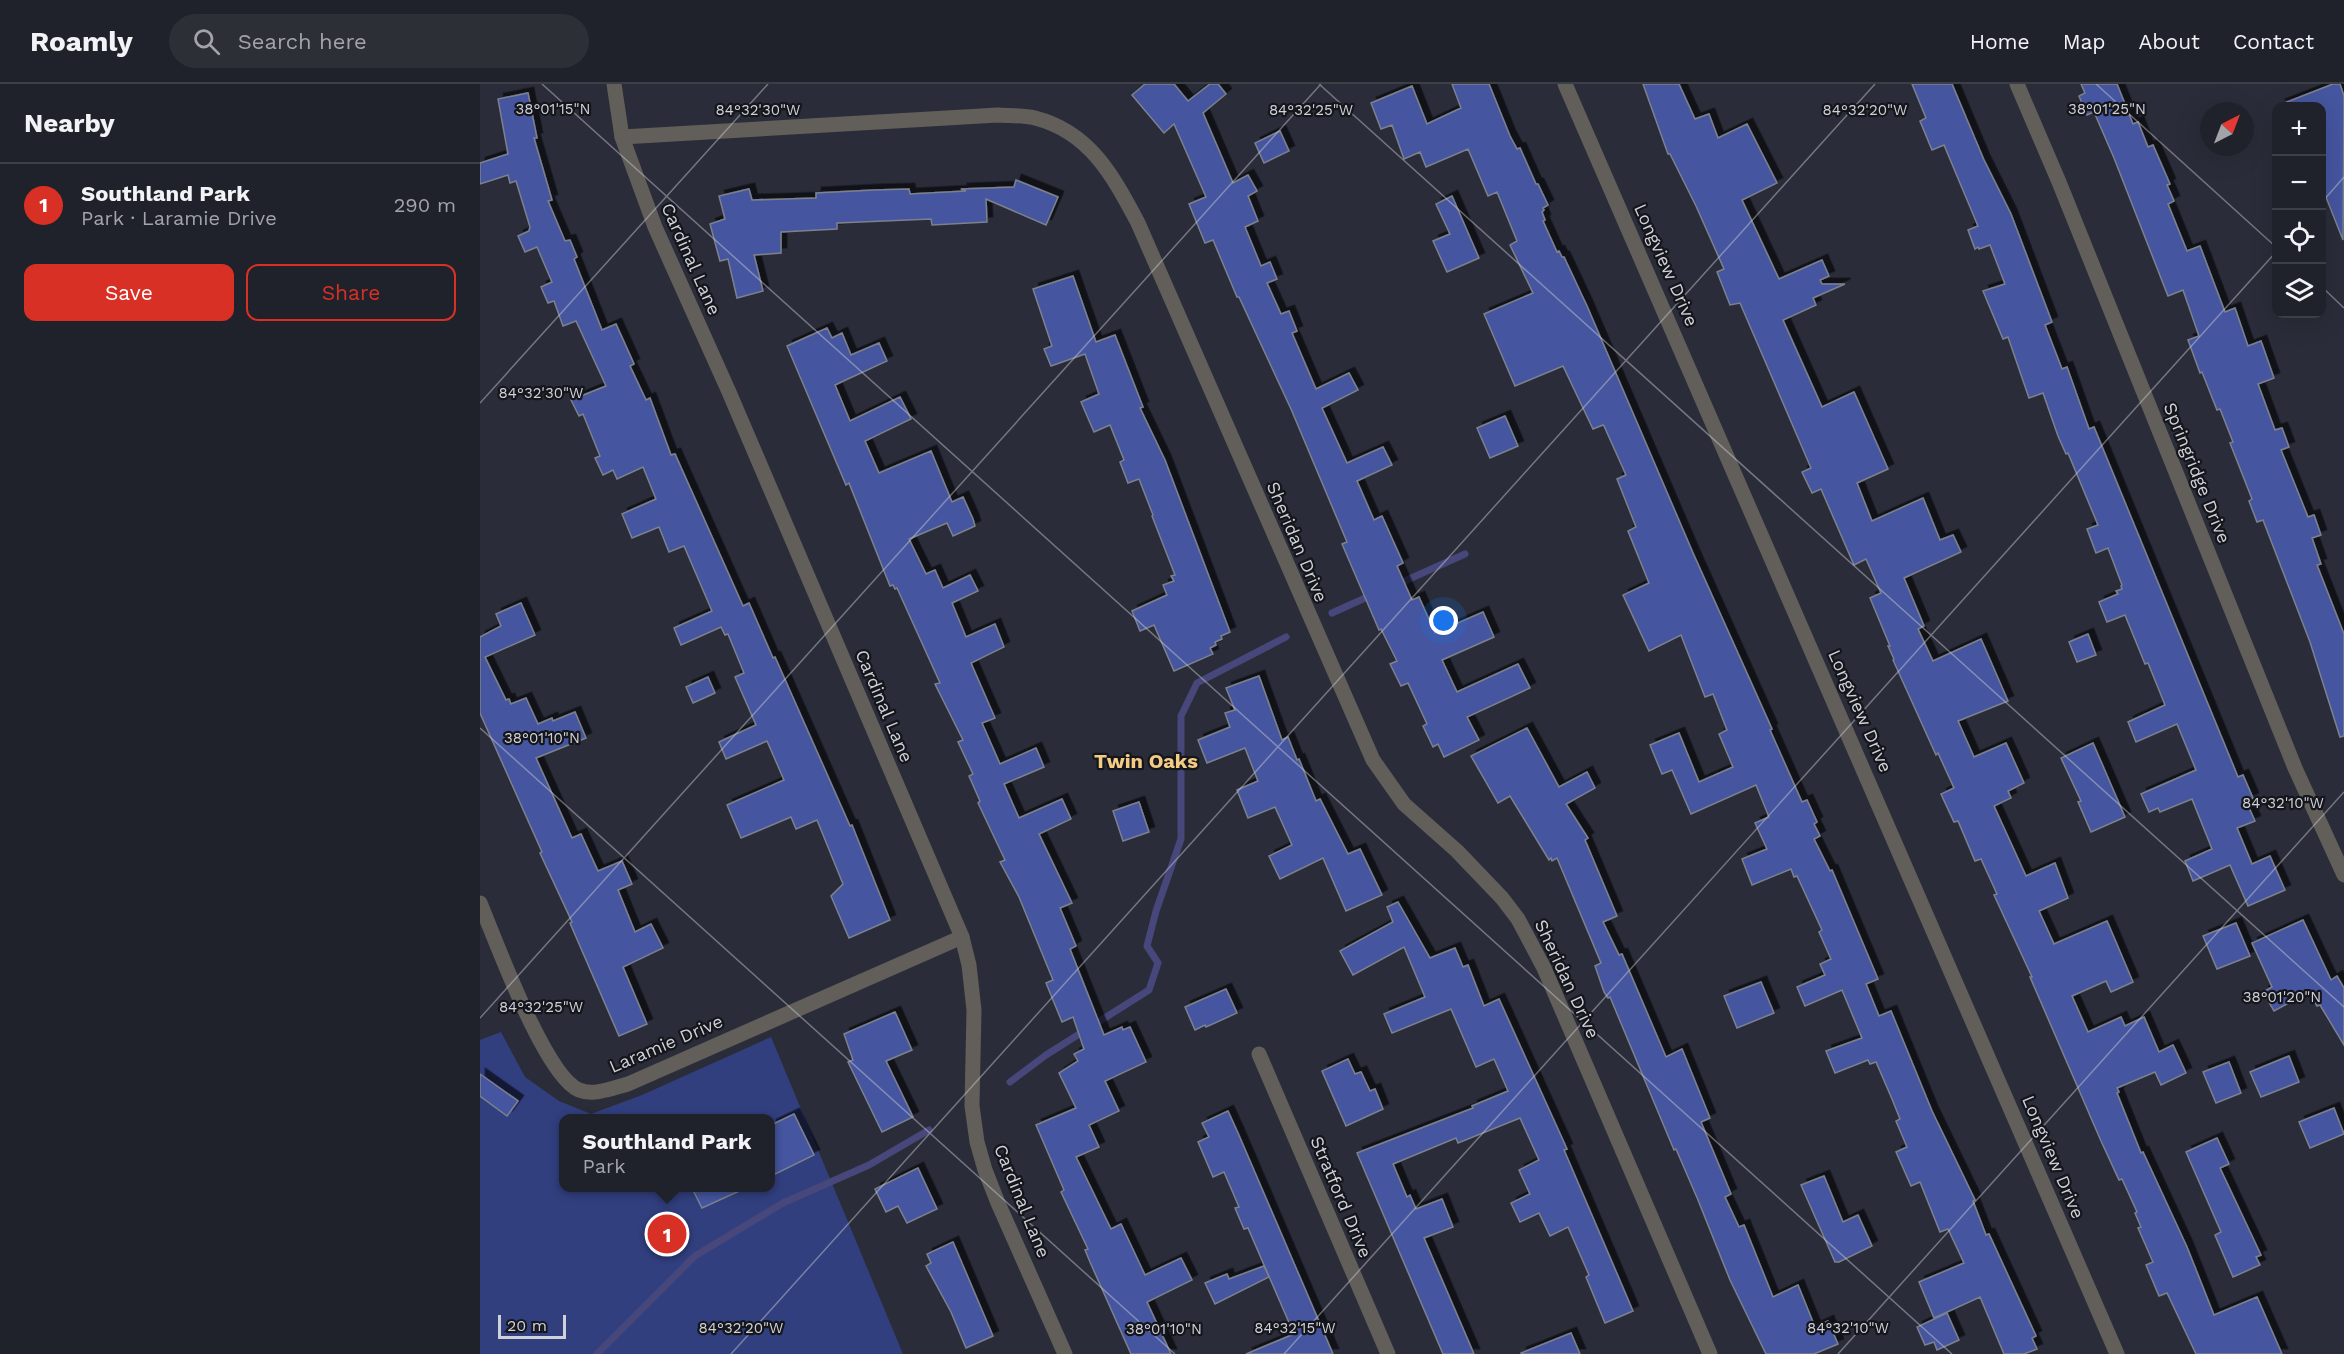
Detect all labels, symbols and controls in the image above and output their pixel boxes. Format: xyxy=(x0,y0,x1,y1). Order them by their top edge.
search box xyxy=(169,14,589,68)
text: Roamly xyxy=(30,25,133,58)
icon: search xyxy=(190,25,223,58)
text: Search here xyxy=(238,29,367,54)
text: Home xyxy=(1970,29,2030,54)
text: Map xyxy=(2063,29,2106,54)
text: About xyxy=(2139,29,2200,54)
text: Contact xyxy=(2233,29,2314,54)
text: 38°01'15"N xyxy=(515,100,591,118)
text: 38°01'25"N xyxy=(2068,100,2146,118)
text: 84°32'30"W xyxy=(716,101,800,119)
text: 84°32'25"W xyxy=(1269,101,1353,119)
text: 84°32'20"W xyxy=(1823,101,1907,119)
north arrow xyxy=(2200,102,2254,156)
map controls xyxy=(2272,102,2326,318)
button: + xyxy=(2272,102,2326,156)
text: Nearby xyxy=(24,108,115,138)
button: − xyxy=(2272,156,2326,210)
text: Southland Park xyxy=(81,181,250,206)
text: 1 xyxy=(39,193,48,217)
text: 290 m xyxy=(394,193,456,217)
street label: Cardinal Lane xyxy=(657,199,726,318)
street label: Longview Drive xyxy=(1630,200,1703,329)
text: Park · Laramie Drive xyxy=(81,206,277,230)
button: locate xyxy=(2272,210,2326,264)
button: Save xyxy=(24,264,234,321)
button: Share xyxy=(246,264,456,321)
button: layers xyxy=(2272,264,2326,318)
text: 84°32'30"W xyxy=(499,384,583,402)
street label: Springridge Drive xyxy=(2160,399,2235,546)
street label: Sheridan Drive xyxy=(1263,478,1332,605)
your location xyxy=(1429,606,1458,635)
street label: Cardinal Lane xyxy=(851,646,918,765)
street label: Longview Drive xyxy=(1824,646,1897,775)
text: 38°01'10"N xyxy=(504,729,580,747)
district label: Twin Oaks xyxy=(1094,749,1198,773)
text: 84°32'10"W xyxy=(2242,794,2324,812)
street label: Sheridan Drive xyxy=(1531,916,1604,1042)
text: 38°01'20"N xyxy=(2243,988,2321,1006)
text: 84°32'25"W xyxy=(499,998,583,1016)
street label: Laramie Drive xyxy=(606,1010,726,1077)
street label: Longview Drive xyxy=(2018,1092,2089,1222)
popup xyxy=(559,1114,775,1192)
text: Southland Park xyxy=(583,1129,751,1154)
street label: Stratford Drive xyxy=(1306,1133,1377,1261)
street label: Cardinal Lane xyxy=(990,1141,1055,1261)
text: Park xyxy=(583,1154,626,1178)
pin: 1 xyxy=(648,1212,687,1256)
scale bar xyxy=(498,1312,566,1340)
text: 20 m xyxy=(507,1316,547,1335)
text: 84°32'20"W xyxy=(699,1319,783,1337)
text: 84°32'15"W xyxy=(1254,1319,1336,1337)
text: 84°32'10"W xyxy=(1807,1319,1889,1337)
text: 38°01'10"N xyxy=(1126,1320,1202,1338)

